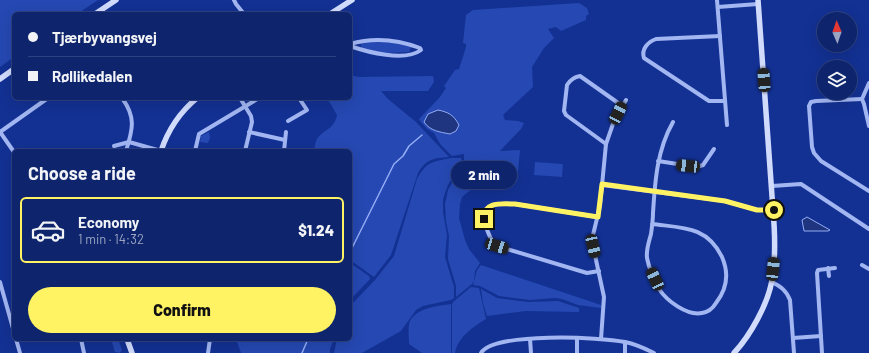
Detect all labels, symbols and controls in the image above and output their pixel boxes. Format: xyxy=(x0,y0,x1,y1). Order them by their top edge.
north arrow xyxy=(817,12,857,52)
map controls xyxy=(817,12,857,100)
text: Tjærbyvangsvej xyxy=(52,28,157,46)
button: layers xyxy=(817,60,857,100)
text: Røllikedalen xyxy=(52,67,132,85)
car xyxy=(757,68,771,92)
car xyxy=(607,100,629,126)
car xyxy=(675,159,701,173)
callout: 2 min xyxy=(451,161,517,189)
text: Choose a ride xyxy=(28,162,136,184)
text: 2 min xyxy=(468,167,500,183)
route start xyxy=(765,201,783,219)
route end xyxy=(475,210,493,228)
icon: car xyxy=(30,212,66,248)
text: Economy xyxy=(78,213,139,231)
text: $1.24 xyxy=(298,221,334,239)
text: 1 min · 14:32 xyxy=(78,231,144,247)
car xyxy=(584,233,602,259)
car xyxy=(484,237,510,255)
car xyxy=(766,256,780,282)
car xyxy=(644,266,666,292)
button: Confirm xyxy=(28,287,336,333)

